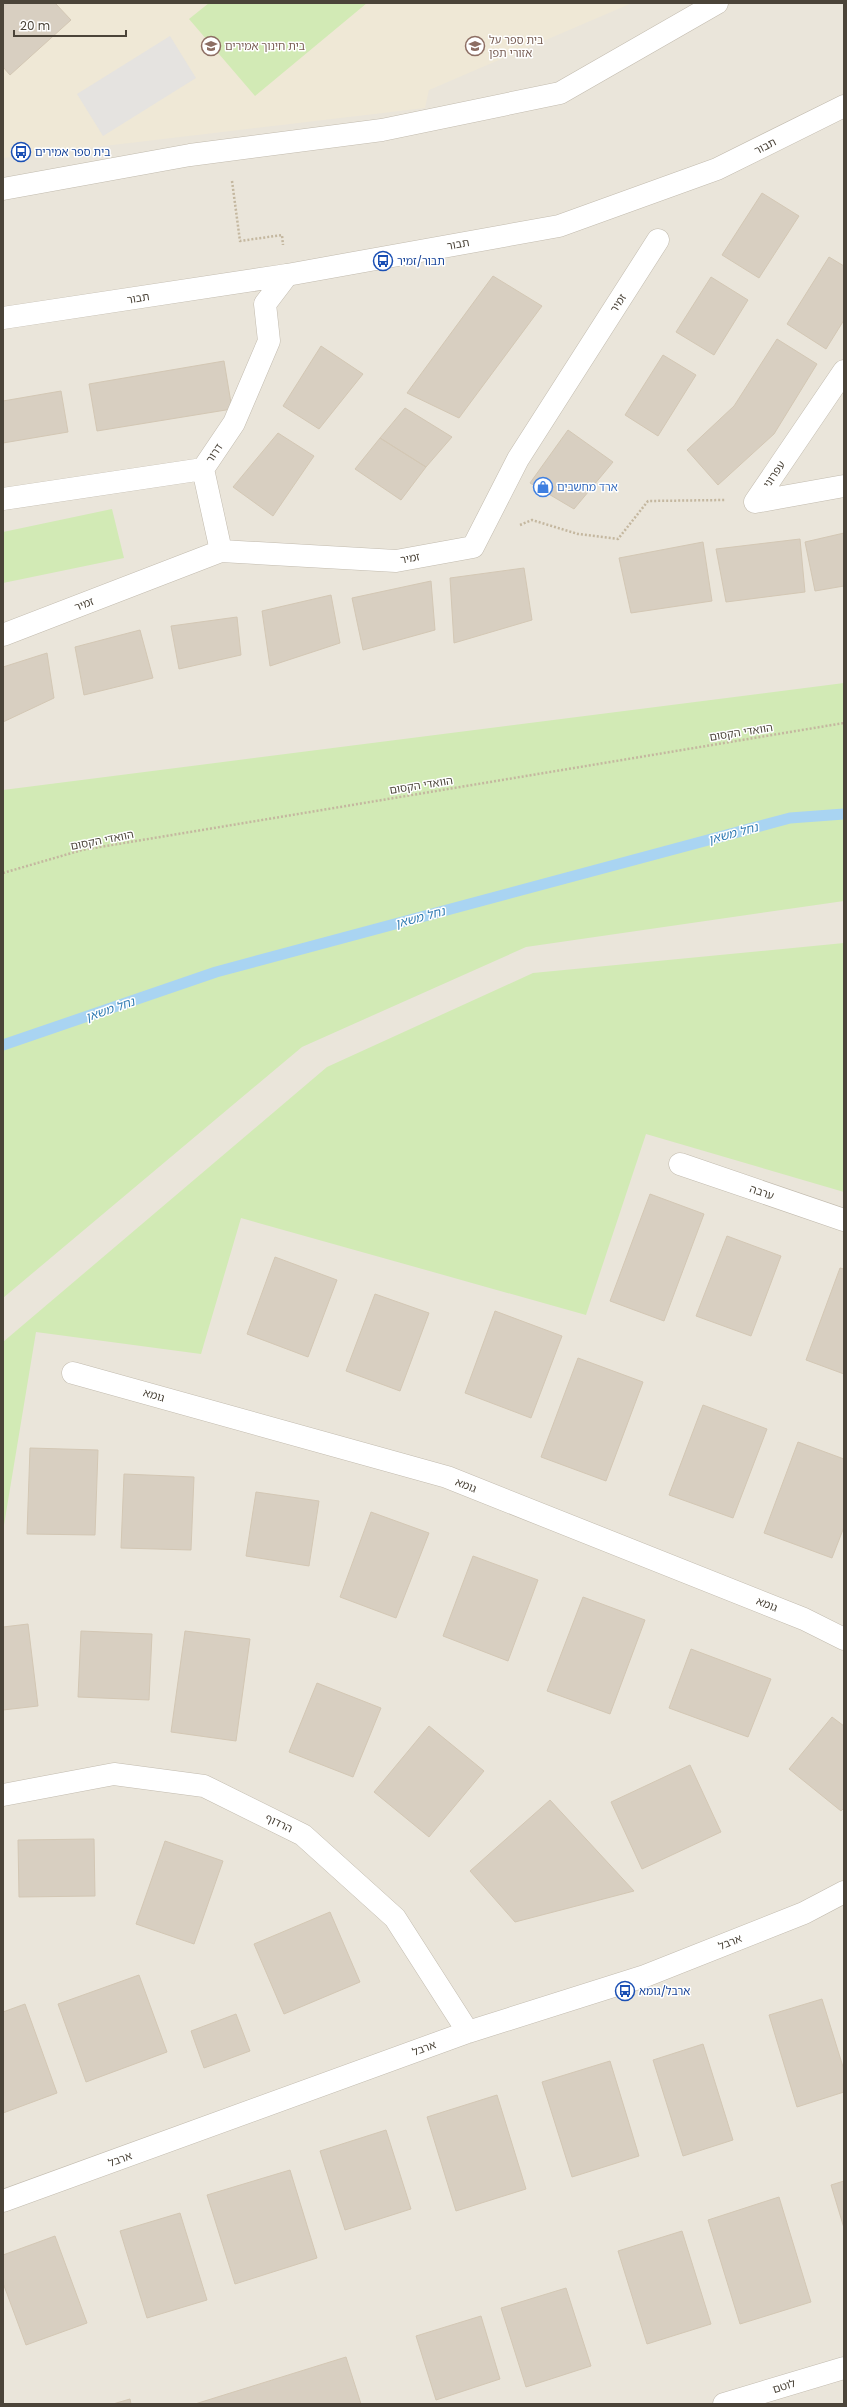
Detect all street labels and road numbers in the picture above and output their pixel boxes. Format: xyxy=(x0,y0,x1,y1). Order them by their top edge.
street label: תבור xyxy=(751,134,779,158)
street label: תבור xyxy=(445,234,471,254)
street label: תבור xyxy=(125,288,151,308)
street label: זמיר xyxy=(606,290,630,316)
street label: דרור xyxy=(202,440,226,466)
street label: עפרוני xyxy=(759,457,789,491)
street label: זמיר xyxy=(399,548,421,568)
street label: זמיר xyxy=(72,593,96,615)
street label: הוואדי הקסום xyxy=(708,719,774,745)
street label: הוואדי הקסום xyxy=(388,772,454,798)
street label: הוואדי הקסום xyxy=(69,826,135,854)
street label: ערבה xyxy=(748,1180,776,1204)
street label: גומא xyxy=(141,1384,167,1406)
street label: גומא xyxy=(453,1474,479,1496)
street label: גומא xyxy=(754,1593,780,1615)
street label: הרדוף xyxy=(263,1810,296,1837)
street label: ארבל xyxy=(716,1930,744,1954)
street label: ארבל xyxy=(410,2036,438,2060)
street label: ארבל xyxy=(106,2147,134,2171)
street label: לוטם xyxy=(770,2375,798,2397)

